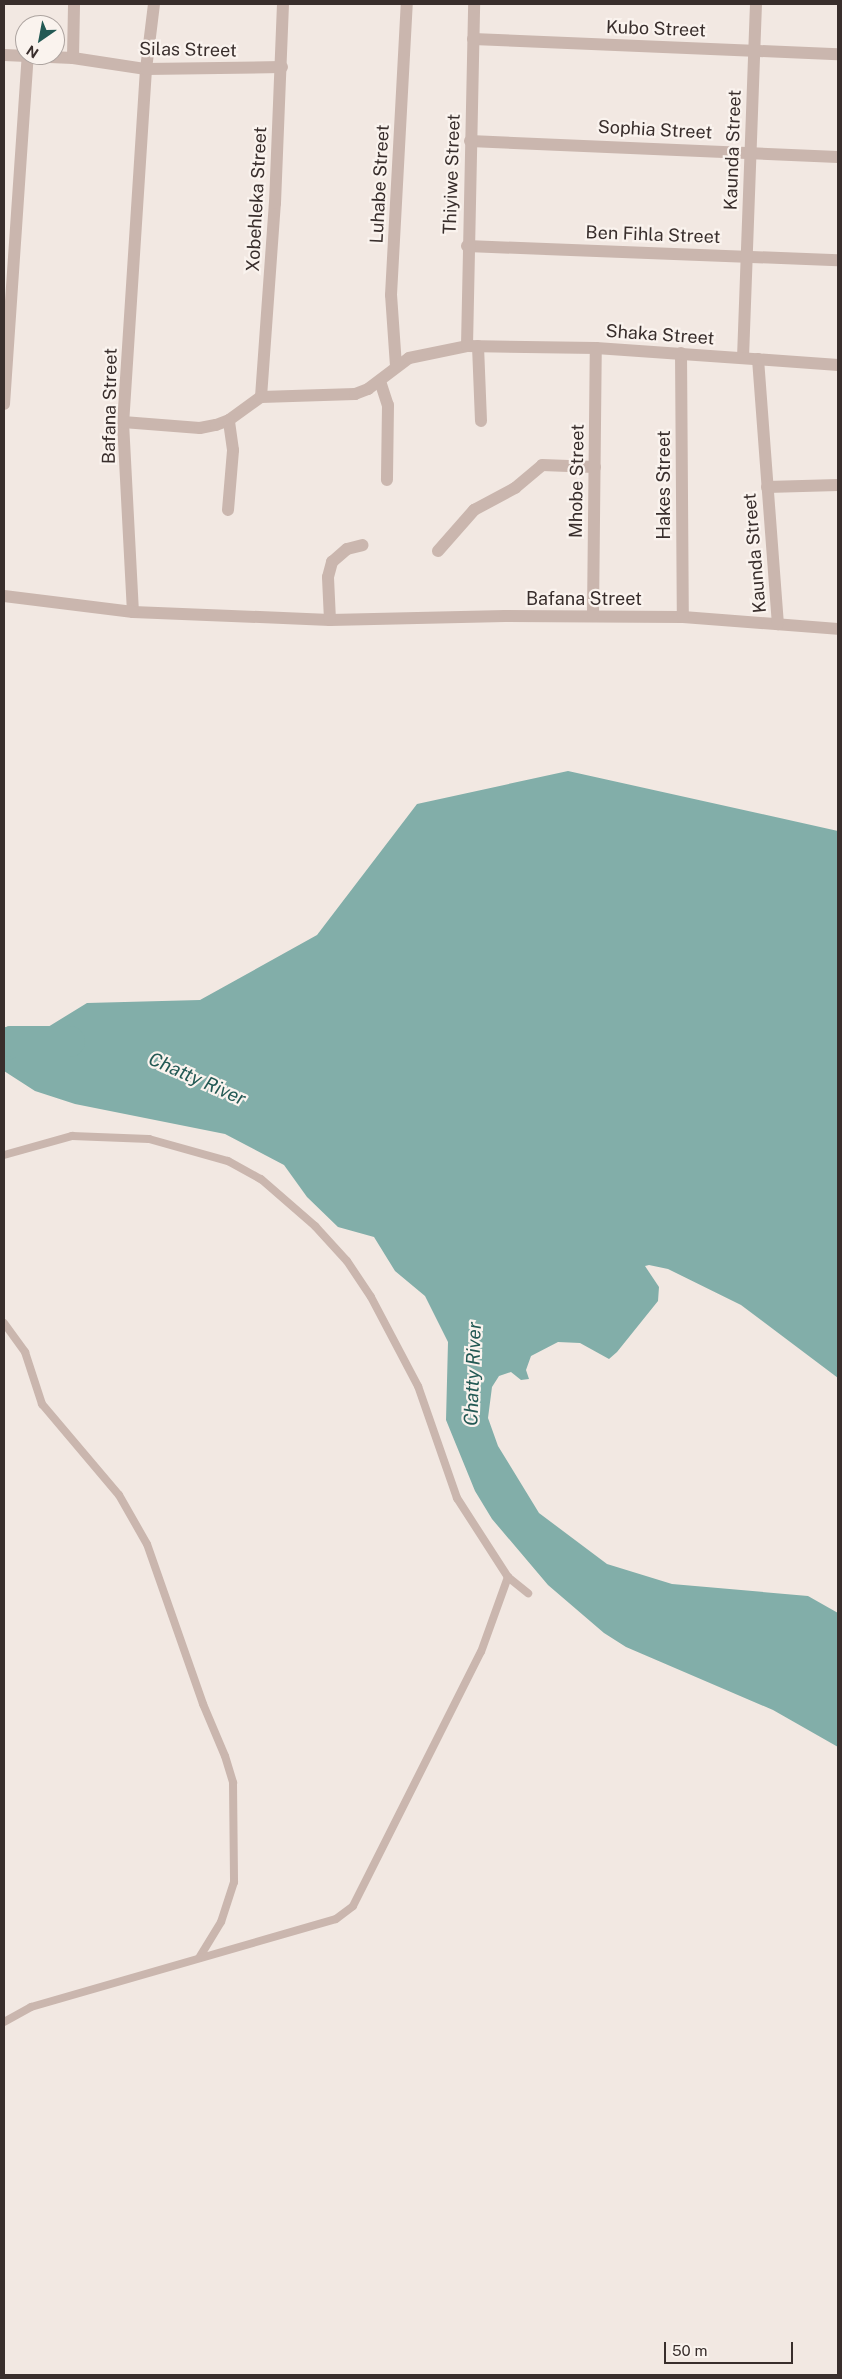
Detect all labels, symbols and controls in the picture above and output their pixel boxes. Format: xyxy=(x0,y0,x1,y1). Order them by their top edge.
north arrow xyxy=(15,15,65,65)
street label: Kubo Street xyxy=(606,16,706,42)
street label: Silas Street xyxy=(139,38,237,62)
text: N xyxy=(23,42,41,61)
street label: Kaunda Street xyxy=(720,89,746,211)
street label: Thiyiwe Street xyxy=(439,113,465,235)
street label: Sophia Street xyxy=(597,116,713,144)
street label: Luhabe Street xyxy=(366,124,394,244)
street label: Xobehleka Street xyxy=(242,126,272,272)
street label: Ben Fihla Street xyxy=(585,222,721,248)
street label: Shaka Street xyxy=(605,320,715,350)
street label: Bafana Street xyxy=(98,348,122,464)
street label: Mhobe Street xyxy=(565,424,589,538)
street label: Hakes Street xyxy=(653,430,675,540)
street label: Kaunda Street xyxy=(739,492,771,614)
street label: Bafana Street xyxy=(526,588,642,610)
water label: Chatty River xyxy=(145,1047,249,1111)
water label: Chatty River xyxy=(460,1322,486,1426)
scale bar xyxy=(667,2332,796,2364)
text: 50 m xyxy=(672,2342,707,2359)

